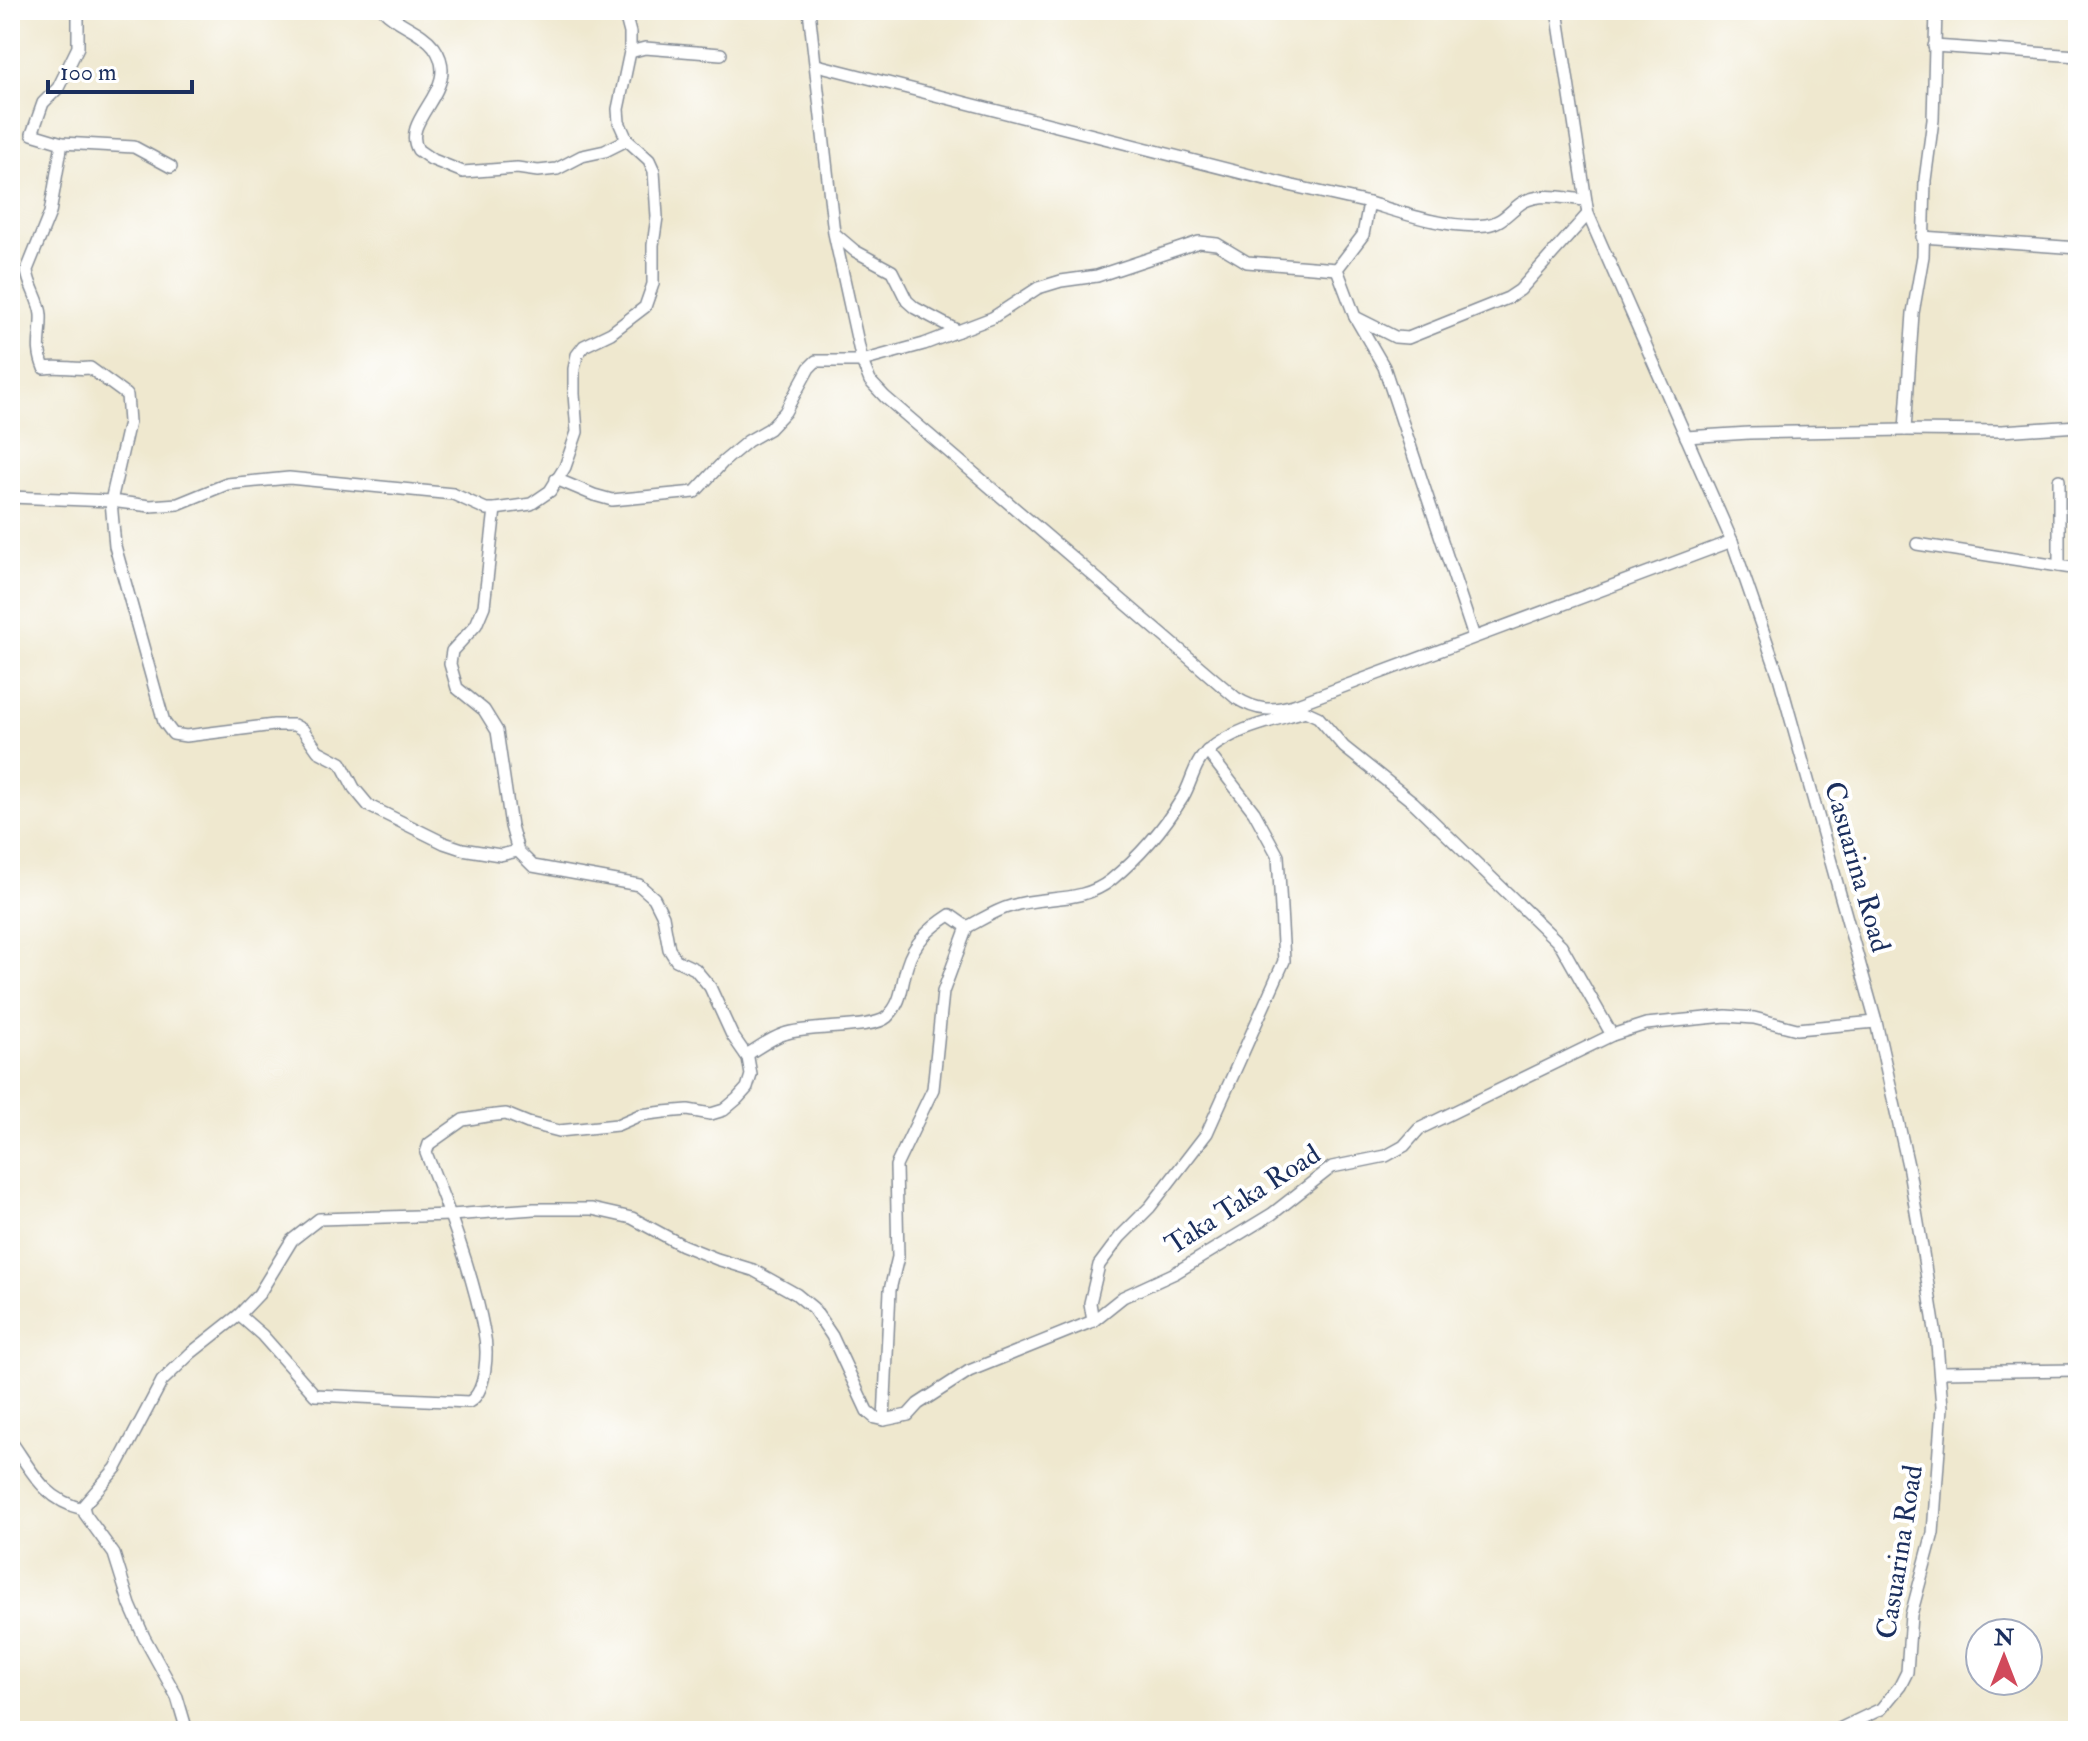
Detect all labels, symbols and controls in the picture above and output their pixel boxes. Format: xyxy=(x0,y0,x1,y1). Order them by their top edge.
scale bar xyxy=(48,44,192,94)
text: 100 m xyxy=(60,57,117,88)
street label: Casuarina Road xyxy=(1816,778,1898,956)
street label: Taka Taka Road xyxy=(1159,1137,1327,1263)
street label: Casuarina Road xyxy=(1869,1462,1931,1642)
north arrow xyxy=(1964,1617,2044,1697)
text: N xyxy=(1993,1624,2014,1652)

